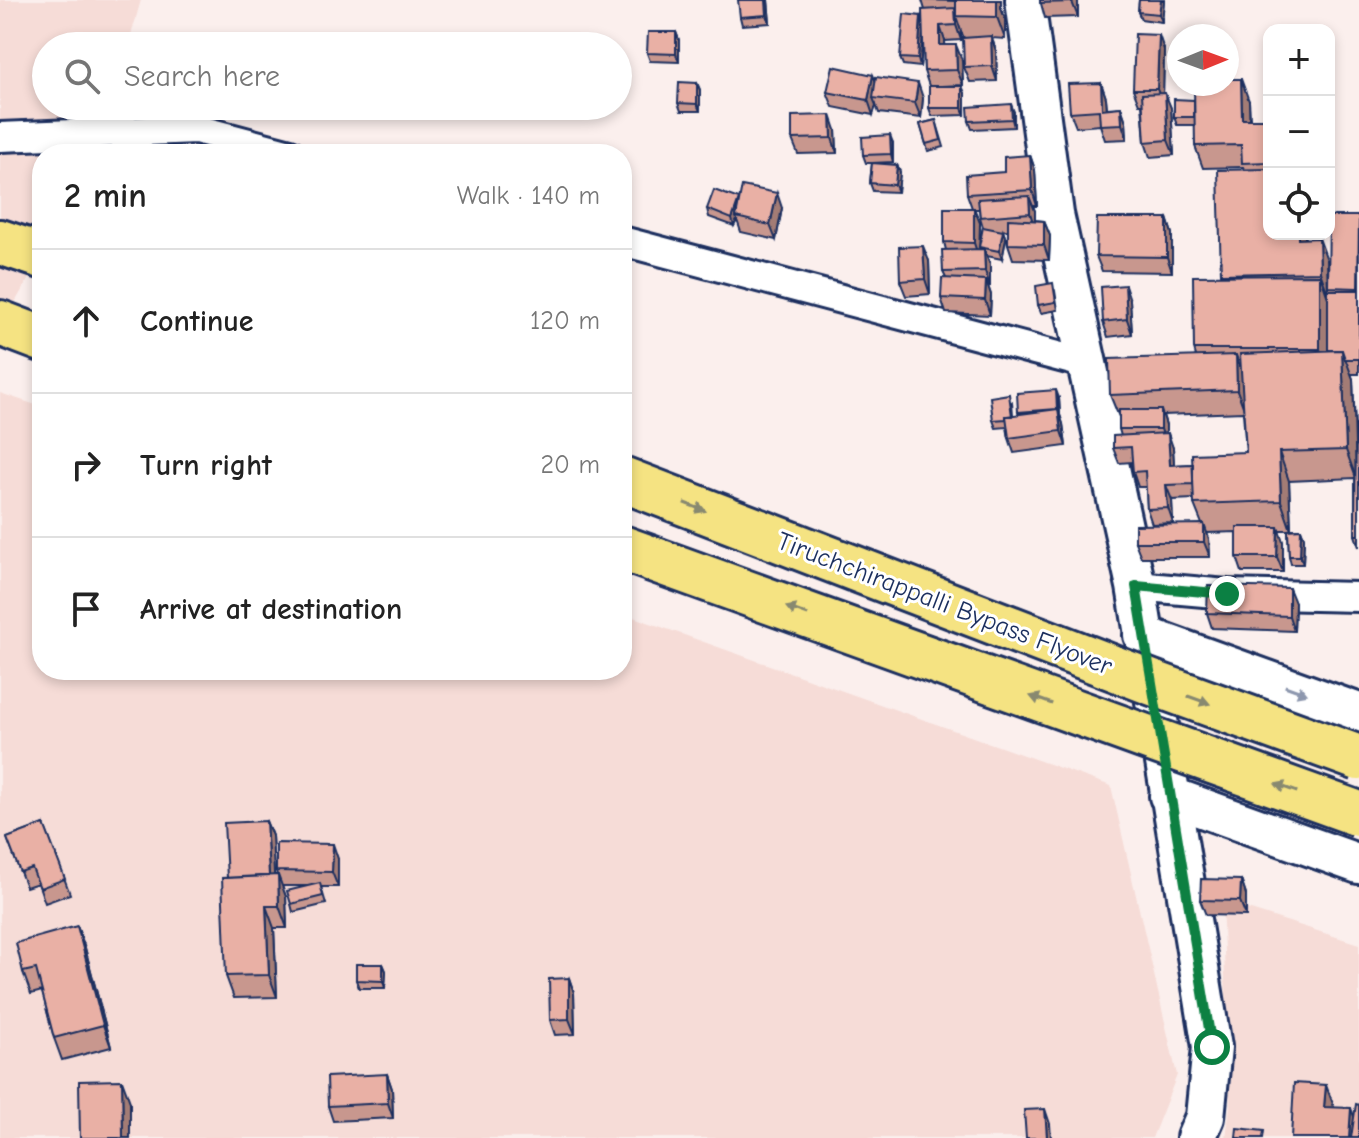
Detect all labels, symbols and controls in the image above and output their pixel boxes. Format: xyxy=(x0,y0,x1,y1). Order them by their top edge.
north arrow xyxy=(1167,24,1239,96)
map controls xyxy=(1263,24,1335,240)
button: + xyxy=(1263,24,1335,96)
search box xyxy=(32,32,632,120)
icon: search xyxy=(60,54,104,98)
text: Search here xyxy=(124,59,280,94)
button: − xyxy=(1263,96,1335,168)
button: locate xyxy=(1263,168,1335,240)
text: 2 min xyxy=(64,176,147,216)
text: Walk · 140 m xyxy=(457,181,600,211)
icon: ahead xyxy=(64,299,108,343)
text: Continue xyxy=(140,304,254,339)
text: 120 m xyxy=(530,306,600,336)
icon: right xyxy=(64,443,108,487)
text: Turn right xyxy=(140,448,272,483)
text: 20 m xyxy=(540,450,600,480)
one-way arrow xyxy=(683,501,707,514)
street label: Tiruchchirappalli Bypass Flyover xyxy=(773,526,1117,682)
route end xyxy=(1209,576,1245,612)
icon: arrive xyxy=(64,587,108,631)
text: Arrive at destination xyxy=(140,592,402,627)
one-way arrow xyxy=(784,604,808,617)
one-way arrow xyxy=(1284,684,1308,697)
one-way arrow xyxy=(1029,693,1053,705)
one-way arrow xyxy=(1187,694,1211,707)
one-way arrow xyxy=(1273,781,1297,794)
route start xyxy=(1194,1029,1230,1065)

